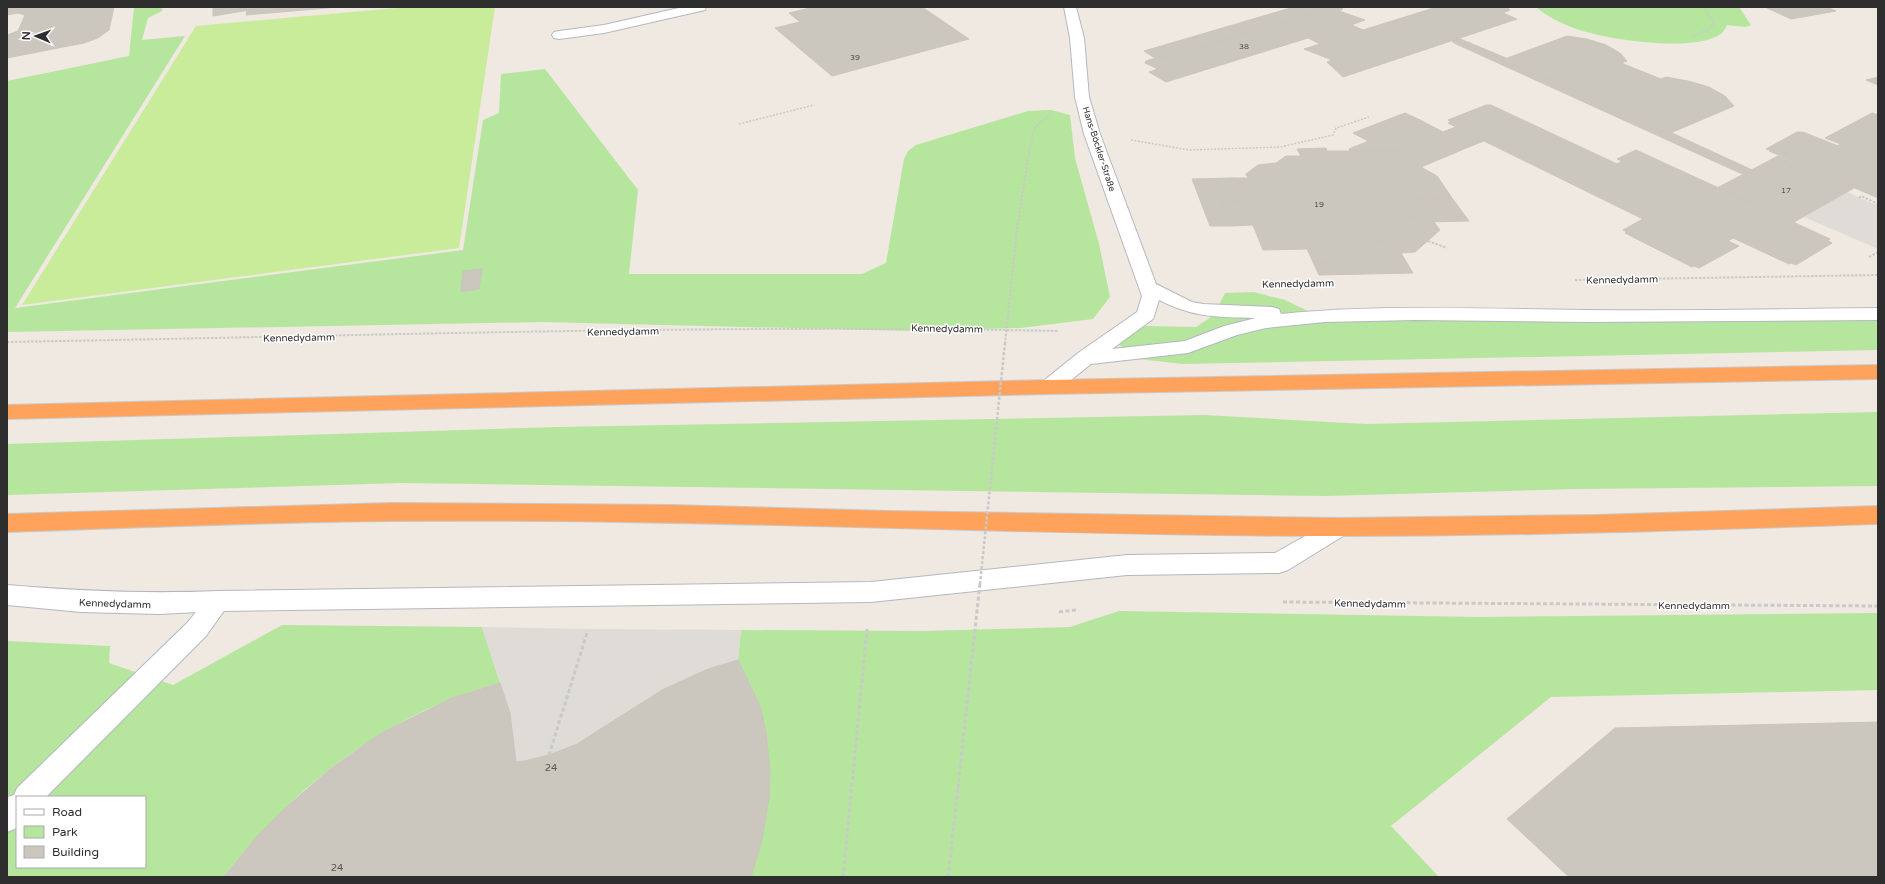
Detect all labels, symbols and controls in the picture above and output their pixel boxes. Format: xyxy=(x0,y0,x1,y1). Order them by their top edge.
north arrow xyxy=(16,16,56,56)
text: N xyxy=(20,31,33,40)
house number: 38 xyxy=(1239,42,1249,51)
house number: 39 xyxy=(850,53,860,62)
street label: Hans-Böckler-Straße xyxy=(1080,105,1117,193)
house number: 17 xyxy=(1781,186,1791,195)
house number: 19 xyxy=(1314,200,1324,209)
street label: Kennedydamm xyxy=(1586,273,1658,287)
street label: Kennedydamm xyxy=(1262,277,1334,291)
street label: Kennedydamm xyxy=(911,322,983,336)
street label: Kennedydamm xyxy=(587,325,659,339)
street label: Kennedydamm xyxy=(263,331,335,345)
street label: Kennedydamm xyxy=(79,597,151,611)
street label: Kennedydamm xyxy=(1334,597,1406,611)
street label: Kennedydamm xyxy=(1658,600,1730,612)
house number: 24 xyxy=(545,762,557,774)
legend xyxy=(16,796,146,868)
text: Road xyxy=(52,805,82,819)
text: Park xyxy=(52,825,78,839)
text: Building xyxy=(52,845,99,859)
house number: 24 xyxy=(331,862,343,874)

